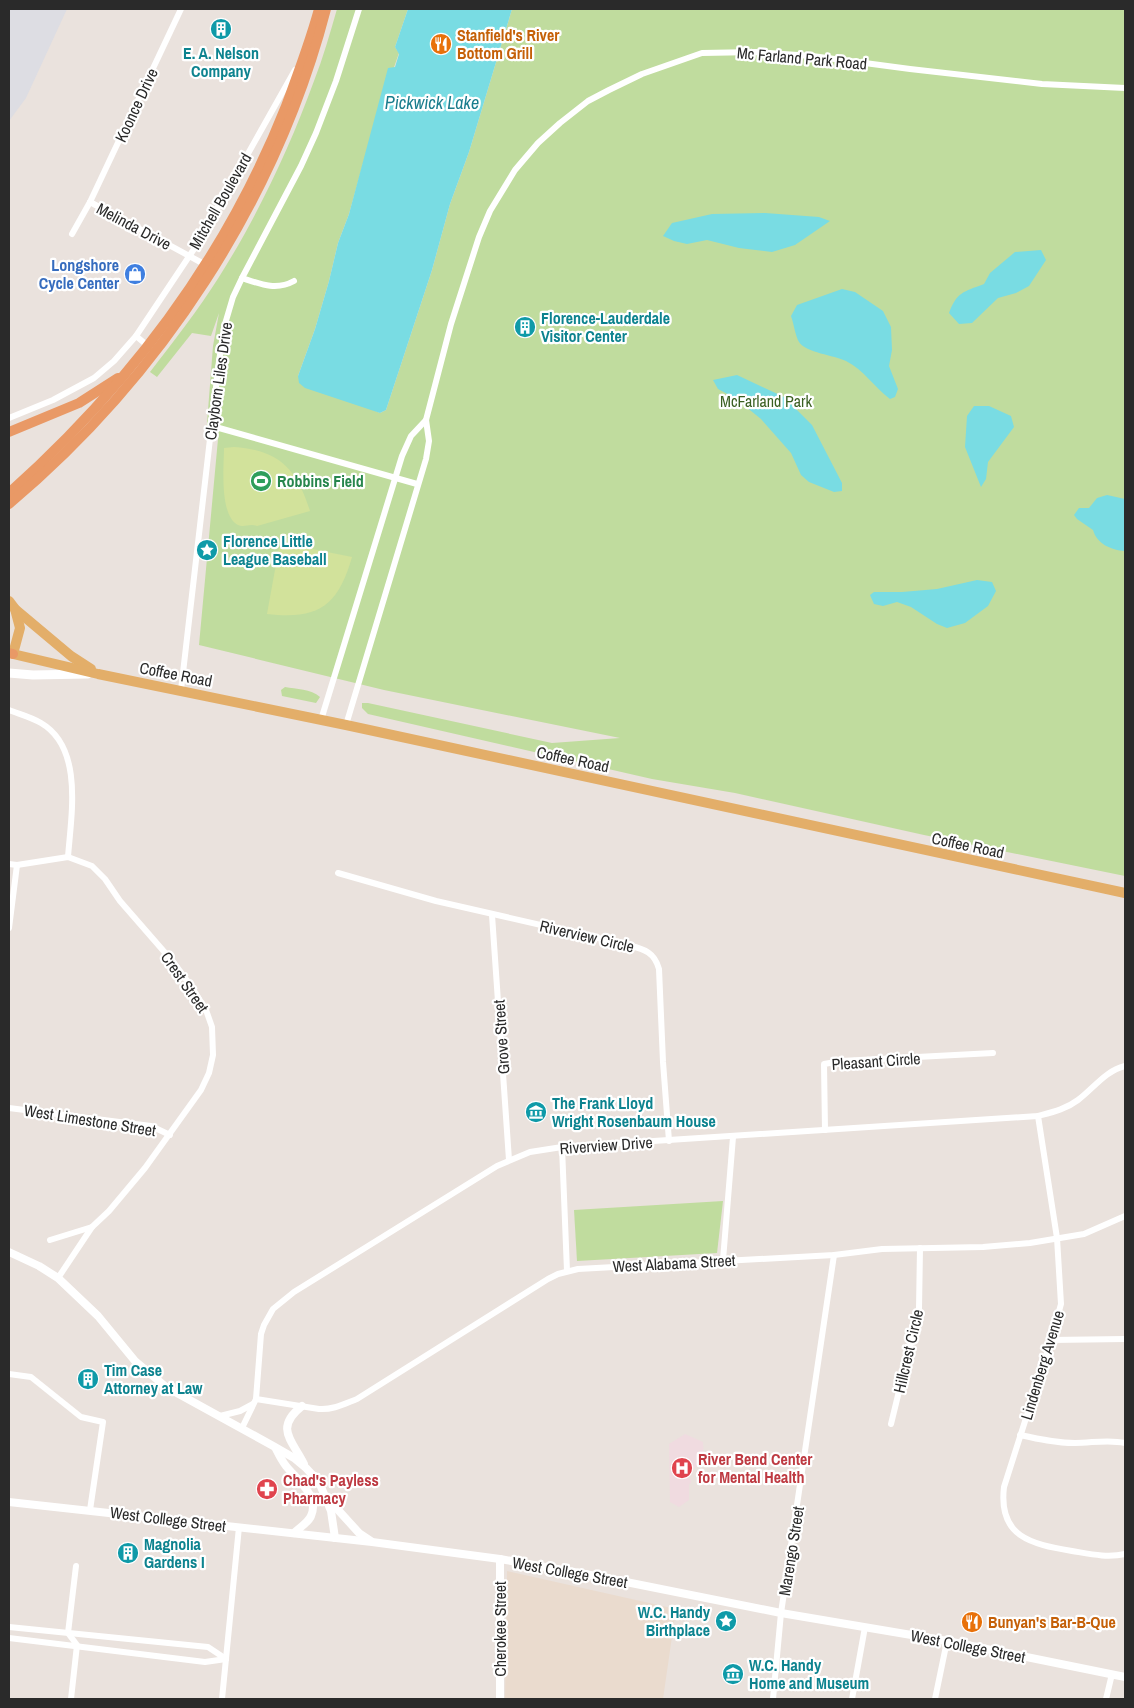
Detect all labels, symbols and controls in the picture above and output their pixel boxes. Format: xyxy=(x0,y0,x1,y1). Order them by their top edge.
building icon: E. A. Nelson Company xyxy=(209,17,233,41)
place label: Stanfield's River Bottom Grill xyxy=(457,24,560,64)
restaurant icon: Stanfield's River Bottom Grill xyxy=(429,32,453,56)
street label: Mc Farland Park Road xyxy=(736,41,868,75)
place label: E. A. Nelson Company xyxy=(183,42,259,82)
street label: Koonce Drive xyxy=(109,64,163,146)
water label: Pickwick Lake xyxy=(385,90,479,115)
street label: Mitchell Boulevard xyxy=(183,149,257,253)
street label: Melinda Drive xyxy=(93,197,175,255)
place label: Longshore Cycle Center xyxy=(39,254,120,294)
shop icon: Longshore Cycle Center xyxy=(123,262,147,286)
place label: Florence-Lauderdale Visitor Center xyxy=(541,307,670,347)
building icon: Florence-Lauderdale Visitor Center xyxy=(513,315,537,339)
street label: Clayborn Liles Drive xyxy=(199,321,237,441)
park label: McFarland Park xyxy=(720,390,812,412)
sports icon: Robbins Field xyxy=(249,469,273,493)
place label: Robbins Field xyxy=(277,470,364,492)
place label: Florence Little League Baseball xyxy=(223,530,327,570)
place icon: Florence Little League Baseball xyxy=(195,538,219,562)
street label: Coffee Road xyxy=(138,656,214,692)
street label: Coffee Road xyxy=(535,741,611,777)
street label: Coffee Road xyxy=(930,827,1006,863)
street label: Riverview Circle xyxy=(538,914,636,958)
street label: Crest Street xyxy=(156,947,214,1017)
street label: Grove Street xyxy=(487,999,515,1075)
street label: Pleasant Circle xyxy=(831,1047,921,1075)
place label: The Frank Lloyd Wright Rosenbaum House xyxy=(552,1092,716,1132)
street label: West Limestone Street xyxy=(22,1099,158,1141)
museum icon: The Frank Lloyd Wright Rosenbaum House xyxy=(524,1100,548,1124)
street label: Riverview Drive xyxy=(559,1131,653,1159)
street label: West Alabama Street xyxy=(612,1249,736,1277)
street label: Hillcrest Circle xyxy=(888,1307,928,1395)
street label: Lindenberg Avenue xyxy=(1015,1307,1069,1423)
place label: Tim Case Attorney at Law xyxy=(104,1359,203,1399)
building icon: Tim Case Attorney at Law xyxy=(76,1367,100,1391)
place label: River Bend Center for Mental Health xyxy=(698,1448,813,1488)
hospital icon: River Bend Center for Mental Health xyxy=(670,1456,694,1480)
place label: Chad's Payless Pharmacy xyxy=(283,1469,379,1509)
pharmacy icon: Chad's Payless Pharmacy xyxy=(255,1477,279,1501)
street label: West College Street xyxy=(109,1501,227,1537)
street label: Marengo Street xyxy=(773,1504,809,1597)
place label: Magnolia Gardens I xyxy=(144,1533,205,1573)
building icon: Magnolia Gardens I xyxy=(116,1541,140,1565)
street label: West College Street xyxy=(511,1551,630,1593)
street label: Cherokee Street xyxy=(489,1581,511,1677)
place label: W.C. Handy Birthplace xyxy=(638,1601,711,1641)
place icon: W.C. Handy Birthplace xyxy=(714,1609,738,1633)
restaurant icon: Bunyan's Bar-B-Que xyxy=(960,1610,984,1634)
place label: Bunyan's Bar-B-Que xyxy=(988,1611,1116,1633)
street label: West College Street xyxy=(909,1624,1028,1668)
place label: W.C. Handy Home and Museum xyxy=(749,1654,869,1694)
museum icon: W.C. Handy Home and Museum xyxy=(721,1662,745,1686)

